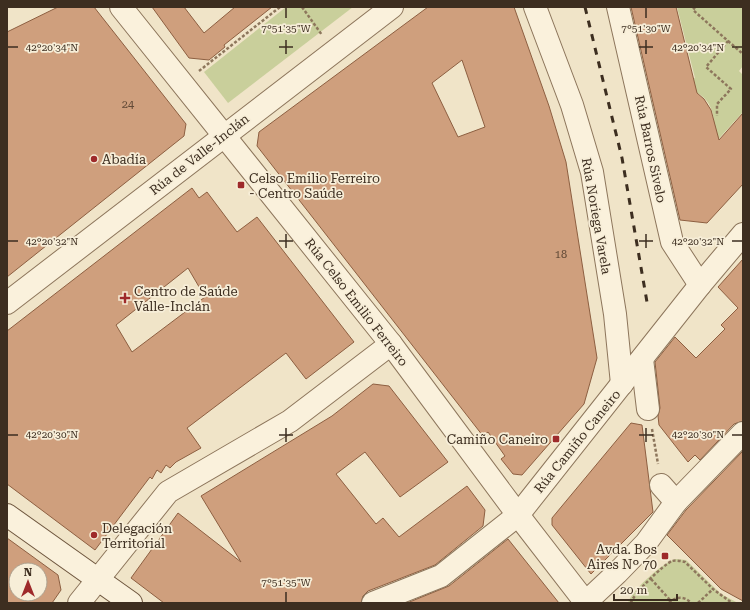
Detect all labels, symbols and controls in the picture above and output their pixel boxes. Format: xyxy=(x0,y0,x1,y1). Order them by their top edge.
text: 7°51'35"W xyxy=(261,23,312,34)
text: 7°51'30"W xyxy=(621,23,672,34)
text: 42°20'34"N xyxy=(26,42,78,53)
text: 42°20'34"N xyxy=(672,42,724,53)
street label: Rúa Barros Sivelo xyxy=(632,94,669,204)
house number: 24 xyxy=(122,98,135,111)
street label: Rúa de Valle-Inclán xyxy=(147,111,253,198)
place label: Abadía xyxy=(102,152,146,167)
marker: Abadía xyxy=(89,154,99,164)
street label: Rúa Noriega Varela xyxy=(579,157,614,276)
place label: Celso Emilio Ferreiro - Centro Saúde xyxy=(249,171,380,201)
marker: Celso Emilio Ferreiro - Centro Saúde xyxy=(236,180,246,190)
street label: Rúa Celso Emilio Ferreiro xyxy=(302,235,411,369)
text: 42°20'32"N xyxy=(26,236,78,247)
text: 42°20'32"N xyxy=(672,236,724,247)
house number: 18 xyxy=(555,248,567,261)
place label: Centro de Saúde Valle-Inclán xyxy=(134,284,238,314)
marker: Centro de Saúde Valle-Inclán xyxy=(119,292,131,304)
street label: Rúa Camiño Caneiro xyxy=(531,387,624,496)
text: 42°20'30"N xyxy=(26,429,78,440)
text: 42°20'30"N xyxy=(672,429,724,440)
place label: Camiño Caneiro xyxy=(447,432,548,447)
marker: Camiño Caneiro xyxy=(551,434,561,444)
place label: Delegación Territorial xyxy=(102,521,173,551)
marker: Delegación Territorial xyxy=(89,530,99,540)
place label: Avda. Bos Aires Nº 70 xyxy=(587,542,657,572)
marker: Avda. Bos Aires Nº 70 xyxy=(660,551,670,561)
north arrow xyxy=(8,562,48,602)
text: N xyxy=(24,566,33,579)
scale bar xyxy=(614,576,677,602)
text: 7°51'35"W xyxy=(261,577,312,588)
text: 20 m xyxy=(620,583,647,597)

